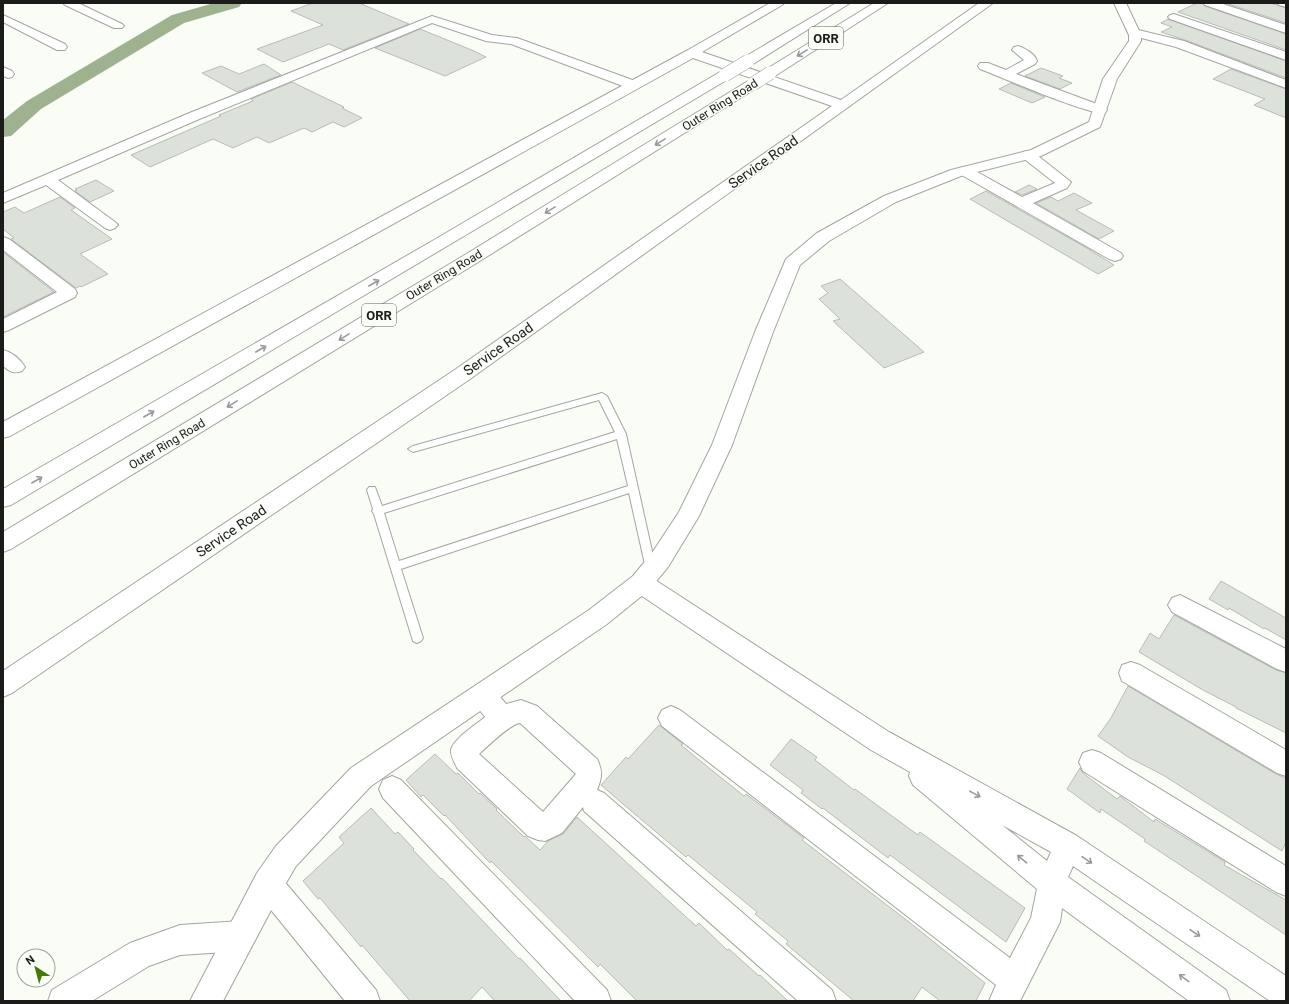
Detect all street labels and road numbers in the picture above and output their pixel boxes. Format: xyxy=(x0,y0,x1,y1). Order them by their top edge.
road number: ORR xyxy=(809,27,843,49)
street label: Outer Ring Road xyxy=(680,76,760,134)
street label: Service Road xyxy=(725,132,801,192)
street label: Outer Ring Road xyxy=(403,247,485,303)
road number: ORR xyxy=(362,304,396,326)
street label: Service Road xyxy=(460,319,536,379)
street label: Outer Ring Road xyxy=(126,416,208,472)
street label: Service Road xyxy=(193,502,269,560)

